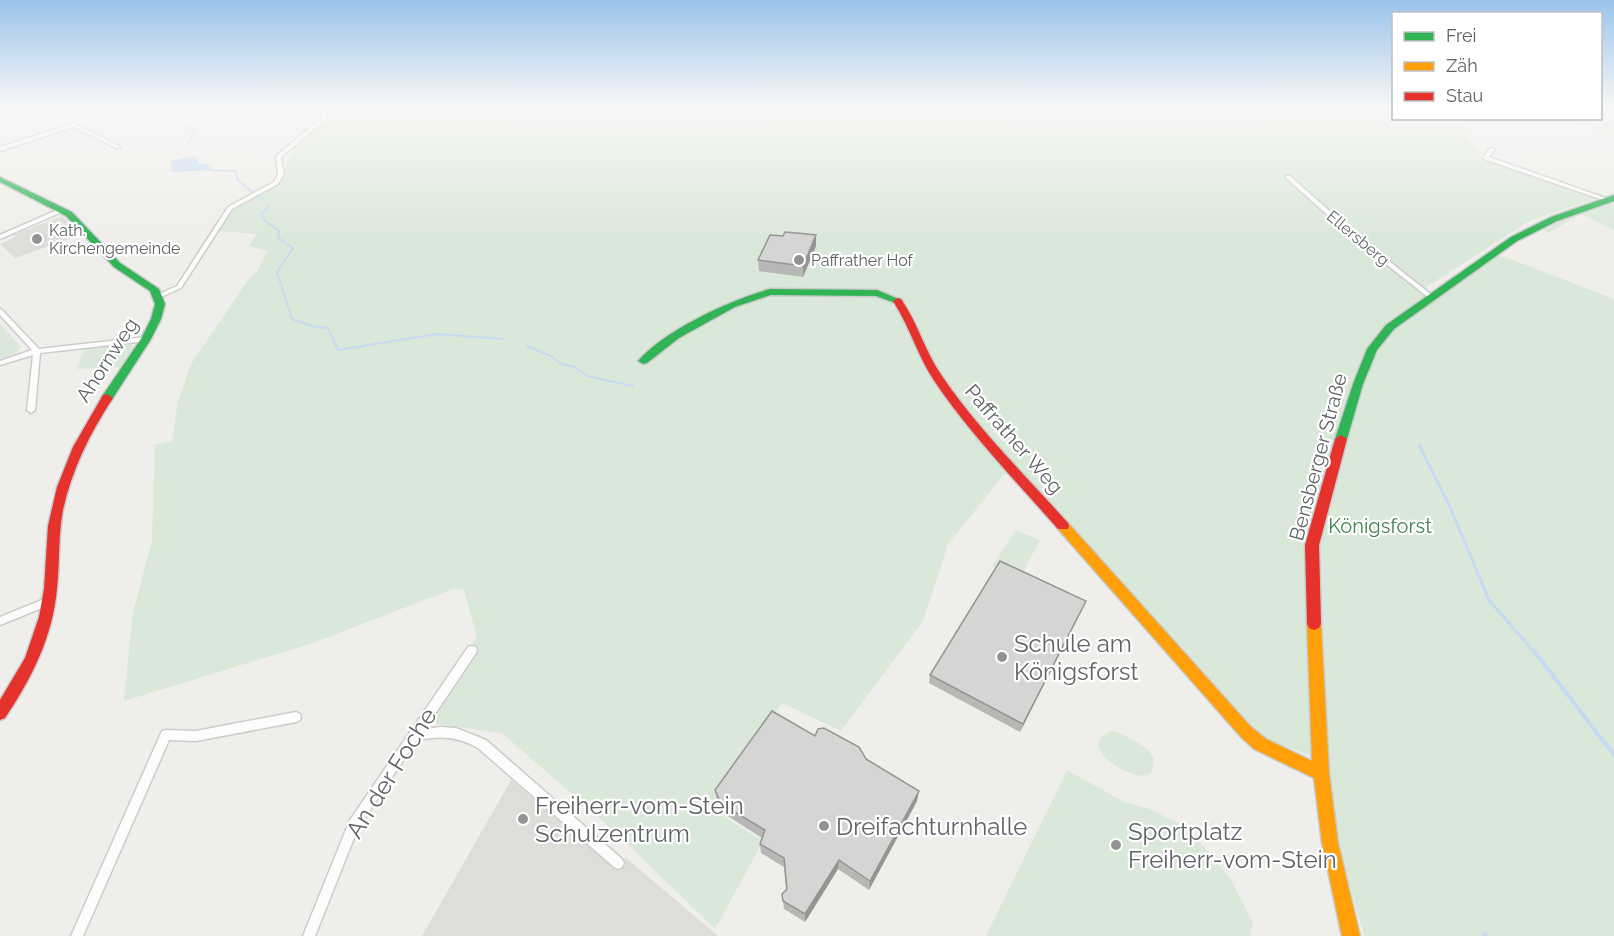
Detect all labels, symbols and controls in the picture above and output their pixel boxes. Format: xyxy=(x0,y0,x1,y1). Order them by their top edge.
legend xyxy=(1392,12,1602,120)
text: Frei xyxy=(1446,25,1476,46)
text: Zäh xyxy=(1446,55,1478,76)
text: Stau xyxy=(1446,85,1483,106)
street label: Ellersberg xyxy=(1323,206,1393,270)
place label: Kath. Kirchengemeinde xyxy=(49,221,181,258)
marker: Kath. Kirchengemeinde xyxy=(30,232,44,246)
place label: Paffrather Hof xyxy=(811,251,914,270)
marker: Paffrather Hof xyxy=(792,253,806,267)
street label: Ahornweg xyxy=(71,313,143,407)
street label: Bensberger Straße xyxy=(1284,370,1352,543)
street label: Paffrather Weg xyxy=(960,379,1068,499)
park label: Königsforst xyxy=(1328,514,1432,538)
place label: Schule am Königsforst xyxy=(1014,629,1139,686)
marker: Schule am Königsforst xyxy=(995,650,1009,664)
street label: An der Foche xyxy=(339,702,443,844)
place label: Freiherr-vom-Stein Schulzentrum xyxy=(535,791,744,848)
marker: Freiherr-vom-Stein Schulzentrum xyxy=(516,812,530,826)
place label: Dreifachturnhalle xyxy=(836,812,1027,841)
place label: Sportplatz Freiherr-vom-Stein xyxy=(1128,817,1337,874)
marker: Dreifachturnhalle xyxy=(817,819,831,833)
marker: Sportplatz Freiherr-vom-Stein xyxy=(1109,838,1123,852)

